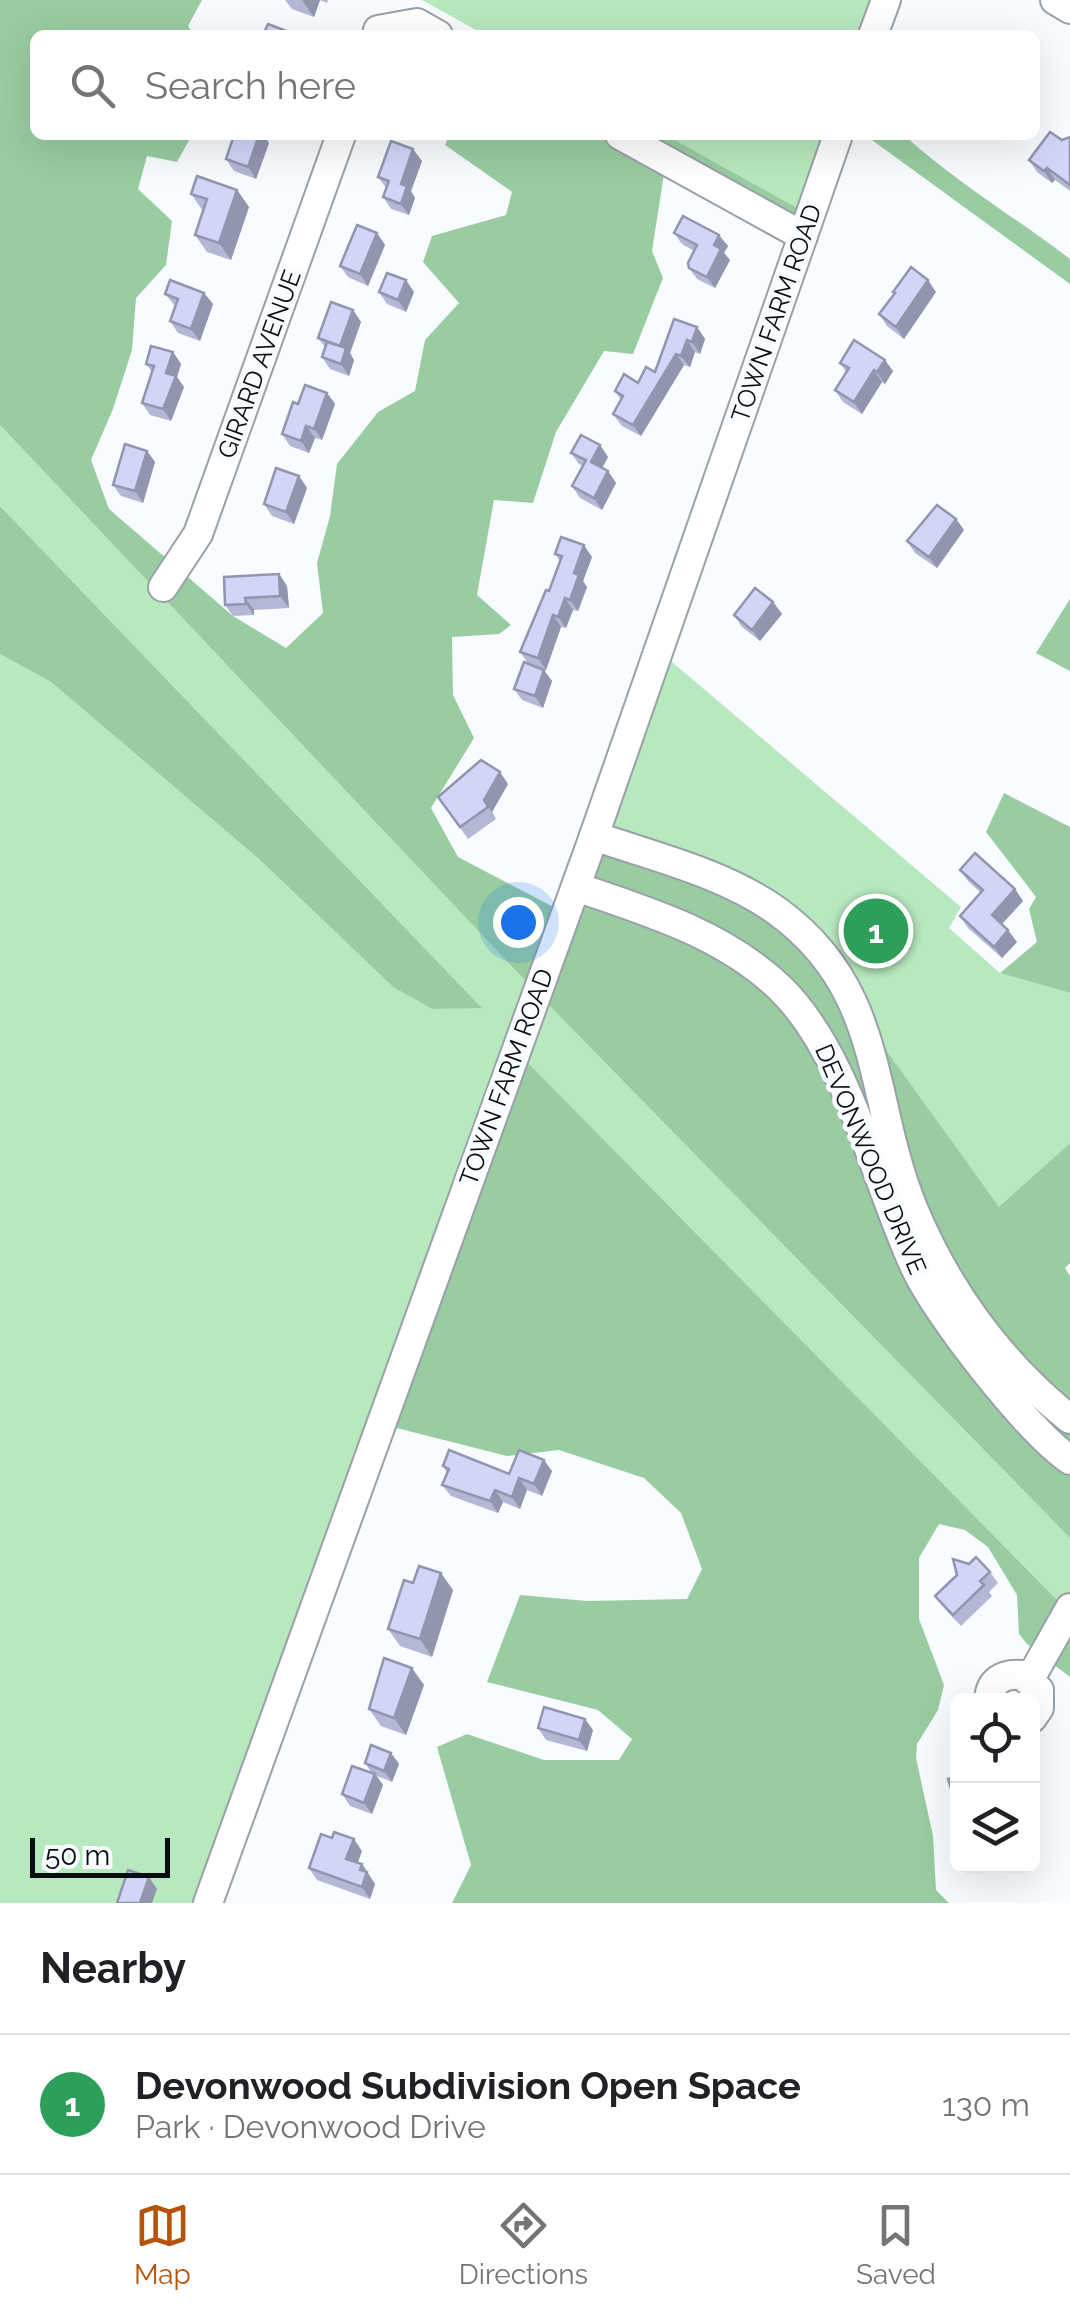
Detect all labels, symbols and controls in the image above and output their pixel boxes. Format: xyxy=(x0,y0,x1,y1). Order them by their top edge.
search box xyxy=(30,30,1040,140)
icon: search xyxy=(65,58,120,113)
text: Search here xyxy=(145,63,356,108)
street label: TOWN FARM ROAD xyxy=(725,200,827,426)
street label: GIRARD AVENUE xyxy=(211,266,307,462)
pin: 1 xyxy=(844,894,908,968)
your location xyxy=(493,897,544,948)
street label: TOWN FARM ROAD xyxy=(453,965,559,1189)
street label: DEVONWOOD DRIVE xyxy=(809,1039,933,1279)
map controls xyxy=(950,1693,1040,1873)
button: locate xyxy=(950,1693,1040,1783)
button: layers xyxy=(950,1783,1040,1873)
scale bar xyxy=(30,1833,170,1878)
text: 50 m xyxy=(45,1839,110,1872)
text: Nearby xyxy=(40,1944,186,1993)
text: Devonwood Subdivision Open Space xyxy=(135,2063,801,2108)
text: 1 xyxy=(65,2086,80,2123)
text: 130 m xyxy=(942,2086,1030,2123)
text: Park · Devonwood Drive xyxy=(135,2108,486,2145)
tab: Map xyxy=(134,2198,191,2291)
tab: Directions xyxy=(459,2198,588,2291)
tab: Saved xyxy=(856,2198,936,2291)

